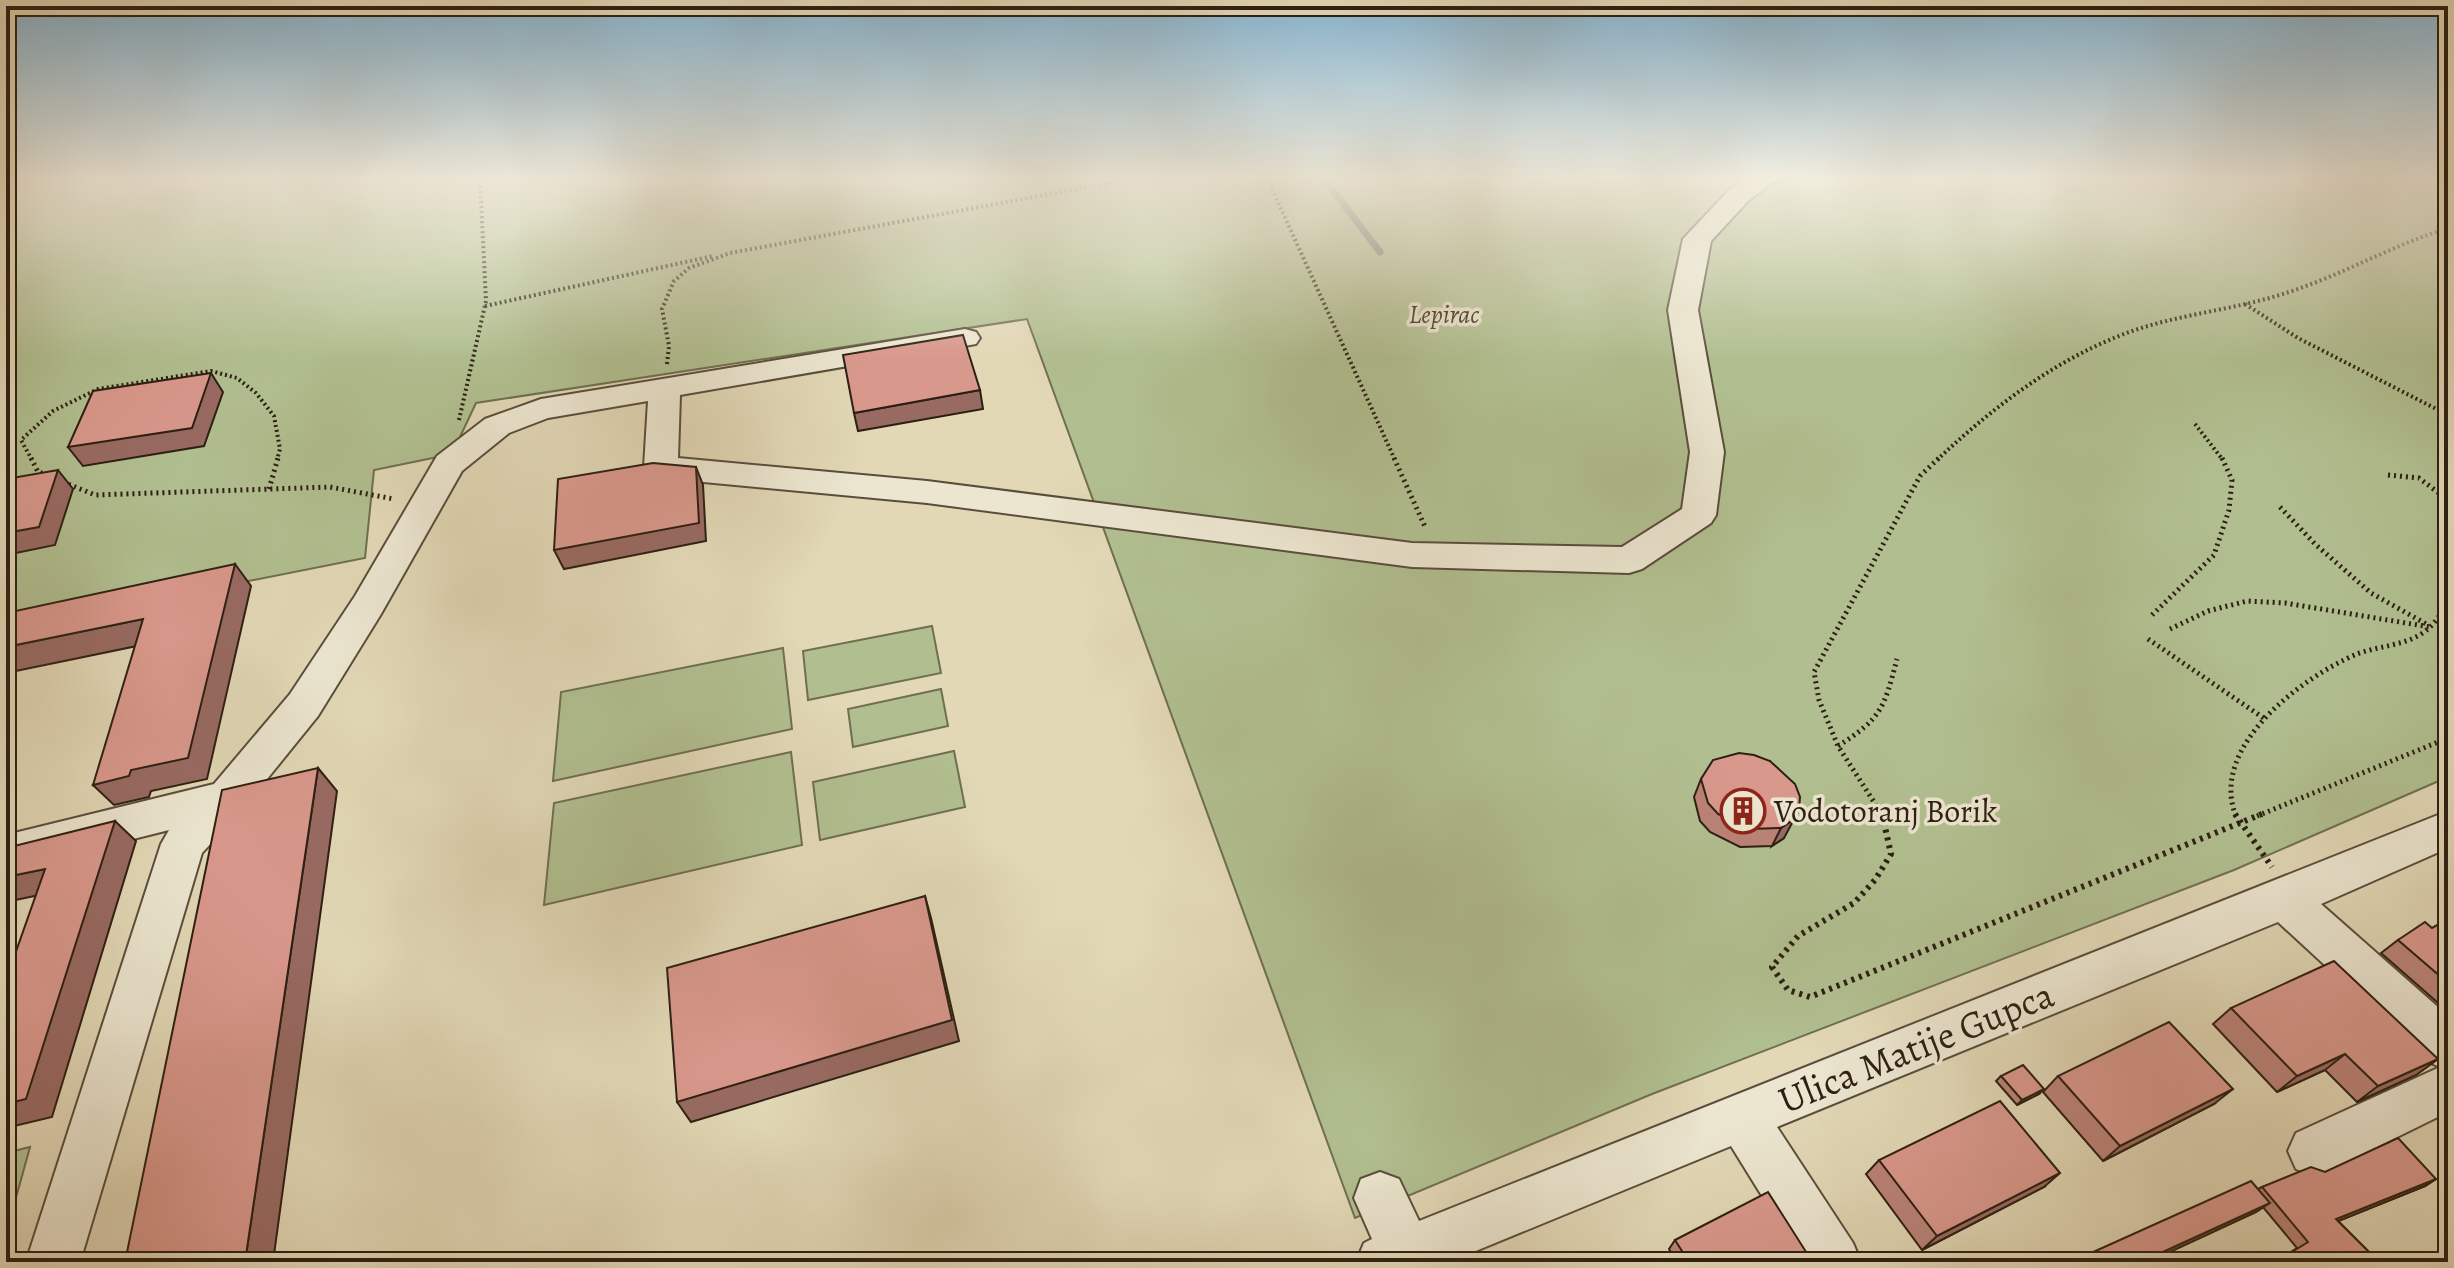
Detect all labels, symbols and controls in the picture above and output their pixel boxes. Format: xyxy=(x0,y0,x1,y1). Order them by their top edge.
park label: Lepirac xyxy=(1409,297,1480,332)
building icon: Vodotoranj Borik xyxy=(1719,787,1767,835)
place label: Vodotoranj Borik xyxy=(1773,789,1997,833)
street label: Ulica Matije Gupca xyxy=(1771,968,2062,1126)

